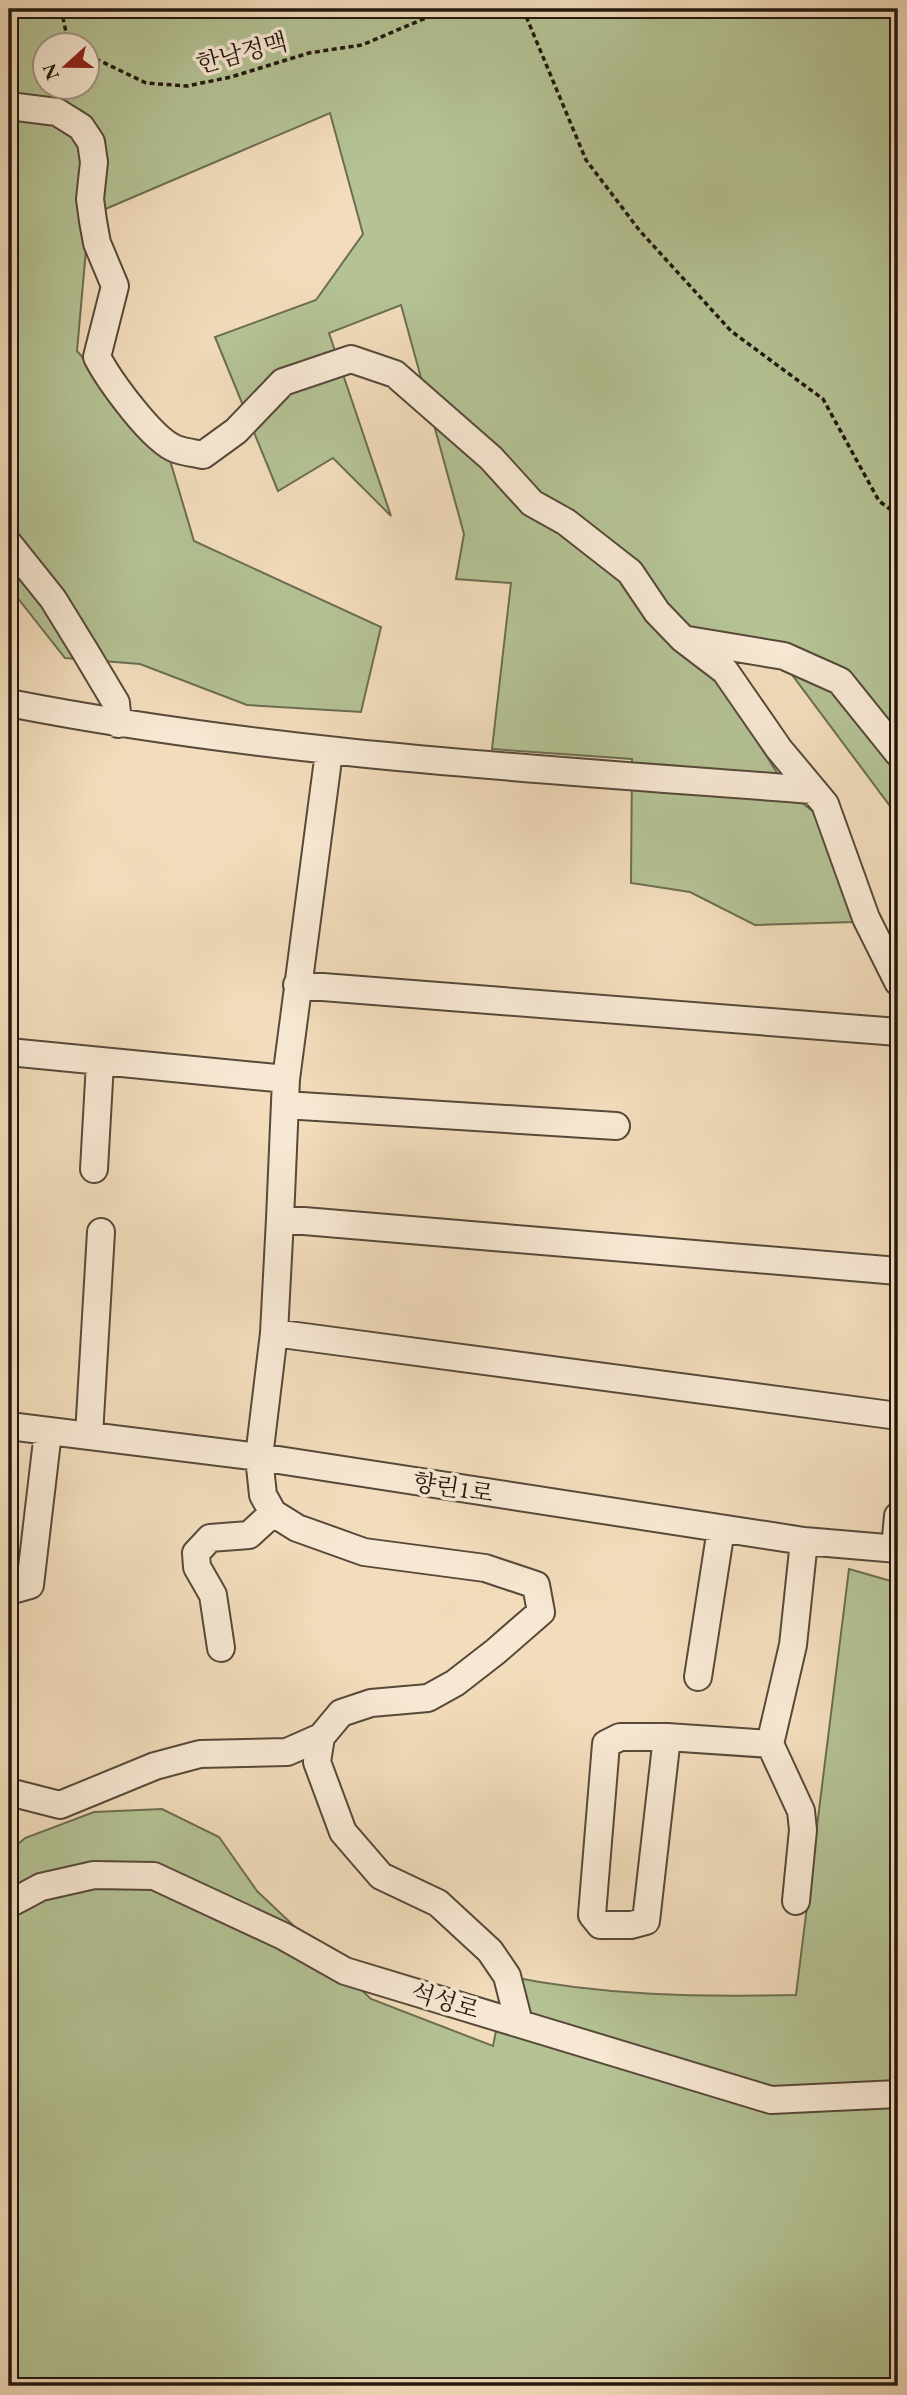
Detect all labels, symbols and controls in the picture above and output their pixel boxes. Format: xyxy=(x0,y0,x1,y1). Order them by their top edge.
street label: 한남정맥 xyxy=(193,26,291,79)
north arrow xyxy=(32,32,102,102)
text: N xyxy=(36,60,65,84)
street label: 향린1로 xyxy=(411,1466,496,1509)
street label: 석성로 xyxy=(407,1976,483,2026)

